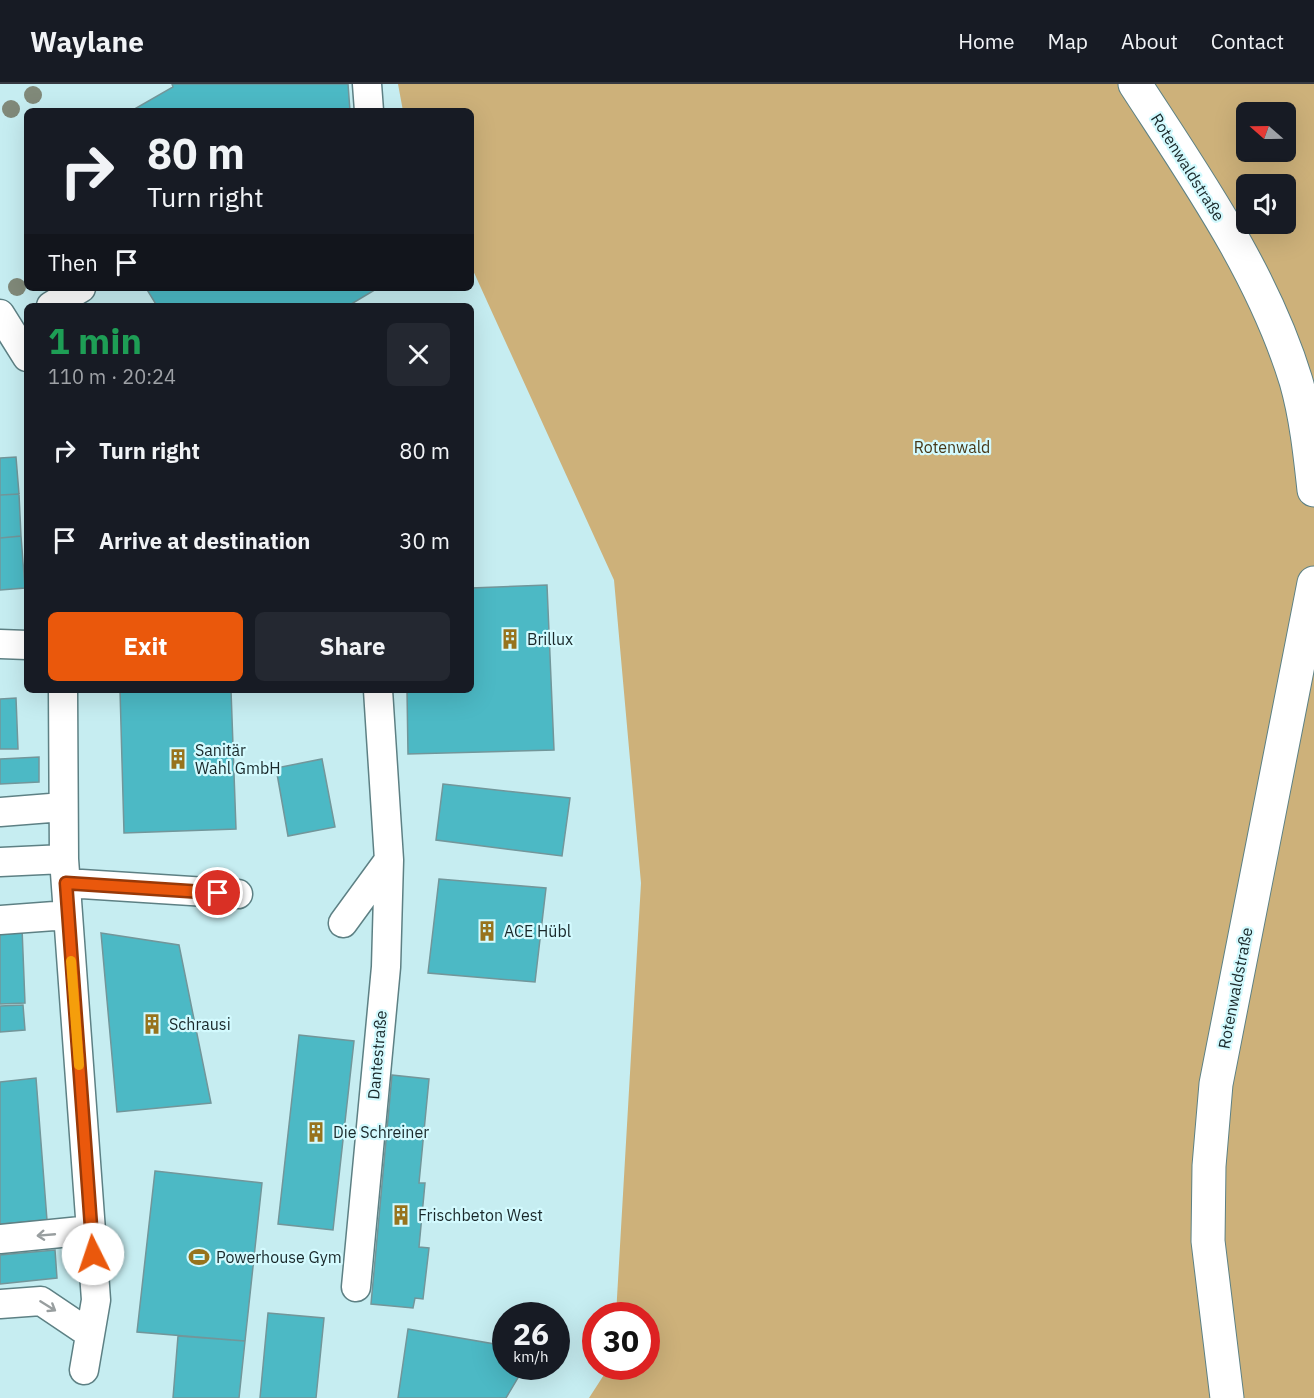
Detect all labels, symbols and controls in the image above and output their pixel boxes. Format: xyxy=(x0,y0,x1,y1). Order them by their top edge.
text: Waylane xyxy=(30,23,144,60)
text: Home xyxy=(958,27,1015,55)
text: Map xyxy=(1048,27,1088,55)
text: About xyxy=(1121,27,1178,55)
text: Contact xyxy=(1211,27,1284,55)
north arrow xyxy=(1236,102,1296,162)
map controls xyxy=(1236,102,1296,234)
street label: Rotenwaldstraße xyxy=(1147,109,1229,225)
text: 80 m xyxy=(147,126,245,181)
icon: right xyxy=(48,132,126,210)
button: sound xyxy=(1236,174,1296,234)
text: Turn right xyxy=(147,179,264,214)
icon: arrive xyxy=(110,246,143,279)
text: Then xyxy=(48,248,98,277)
text: 1 min xyxy=(48,317,142,364)
button: close xyxy=(387,323,450,386)
text: 110 m · 20:24 xyxy=(48,363,176,390)
icon: right xyxy=(48,434,81,467)
text: Turn right xyxy=(99,436,200,465)
text: 80 m xyxy=(399,436,450,465)
park label: Rotenwald xyxy=(914,437,990,457)
icon: arrive xyxy=(48,524,81,557)
text: Arrive at destination xyxy=(99,526,310,555)
text: 30 m xyxy=(399,526,450,555)
button: Exit xyxy=(48,612,243,681)
button: Share xyxy=(255,612,450,681)
building icon: Brillux xyxy=(498,627,522,651)
place label: Brillux xyxy=(527,629,573,649)
place label: Sanitär Wahl GmbH xyxy=(195,740,281,778)
building icon: Sanitär Wahl GmbH xyxy=(166,747,190,771)
pin xyxy=(192,867,243,918)
icon: arrive xyxy=(201,876,234,909)
building icon: ACE Hübl xyxy=(475,919,499,943)
place label: ACE Hübl xyxy=(504,921,571,941)
street label: Rotenwaldstraße xyxy=(1213,925,1257,1050)
street label: Dantestraße xyxy=(363,1009,391,1100)
building icon: Schrausi xyxy=(140,1012,164,1036)
place label: Schrausi xyxy=(169,1014,231,1034)
building icon: Die Schreiner xyxy=(304,1120,328,1144)
place label: Die Schreiner xyxy=(333,1122,429,1142)
building icon: Frischbeton West xyxy=(389,1203,413,1227)
place label: Frischbeton West xyxy=(418,1205,543,1225)
position arrow xyxy=(61,1222,125,1286)
one-way arrow xyxy=(36,1230,56,1241)
sports icon: Powerhouse Gym xyxy=(187,1245,211,1269)
place label: Powerhouse Gym xyxy=(216,1247,342,1267)
one-way arrow xyxy=(40,1300,57,1313)
speed limit sign: 30 xyxy=(582,1302,660,1380)
text: 26 xyxy=(513,1314,549,1353)
text: km/h xyxy=(513,1347,549,1366)

